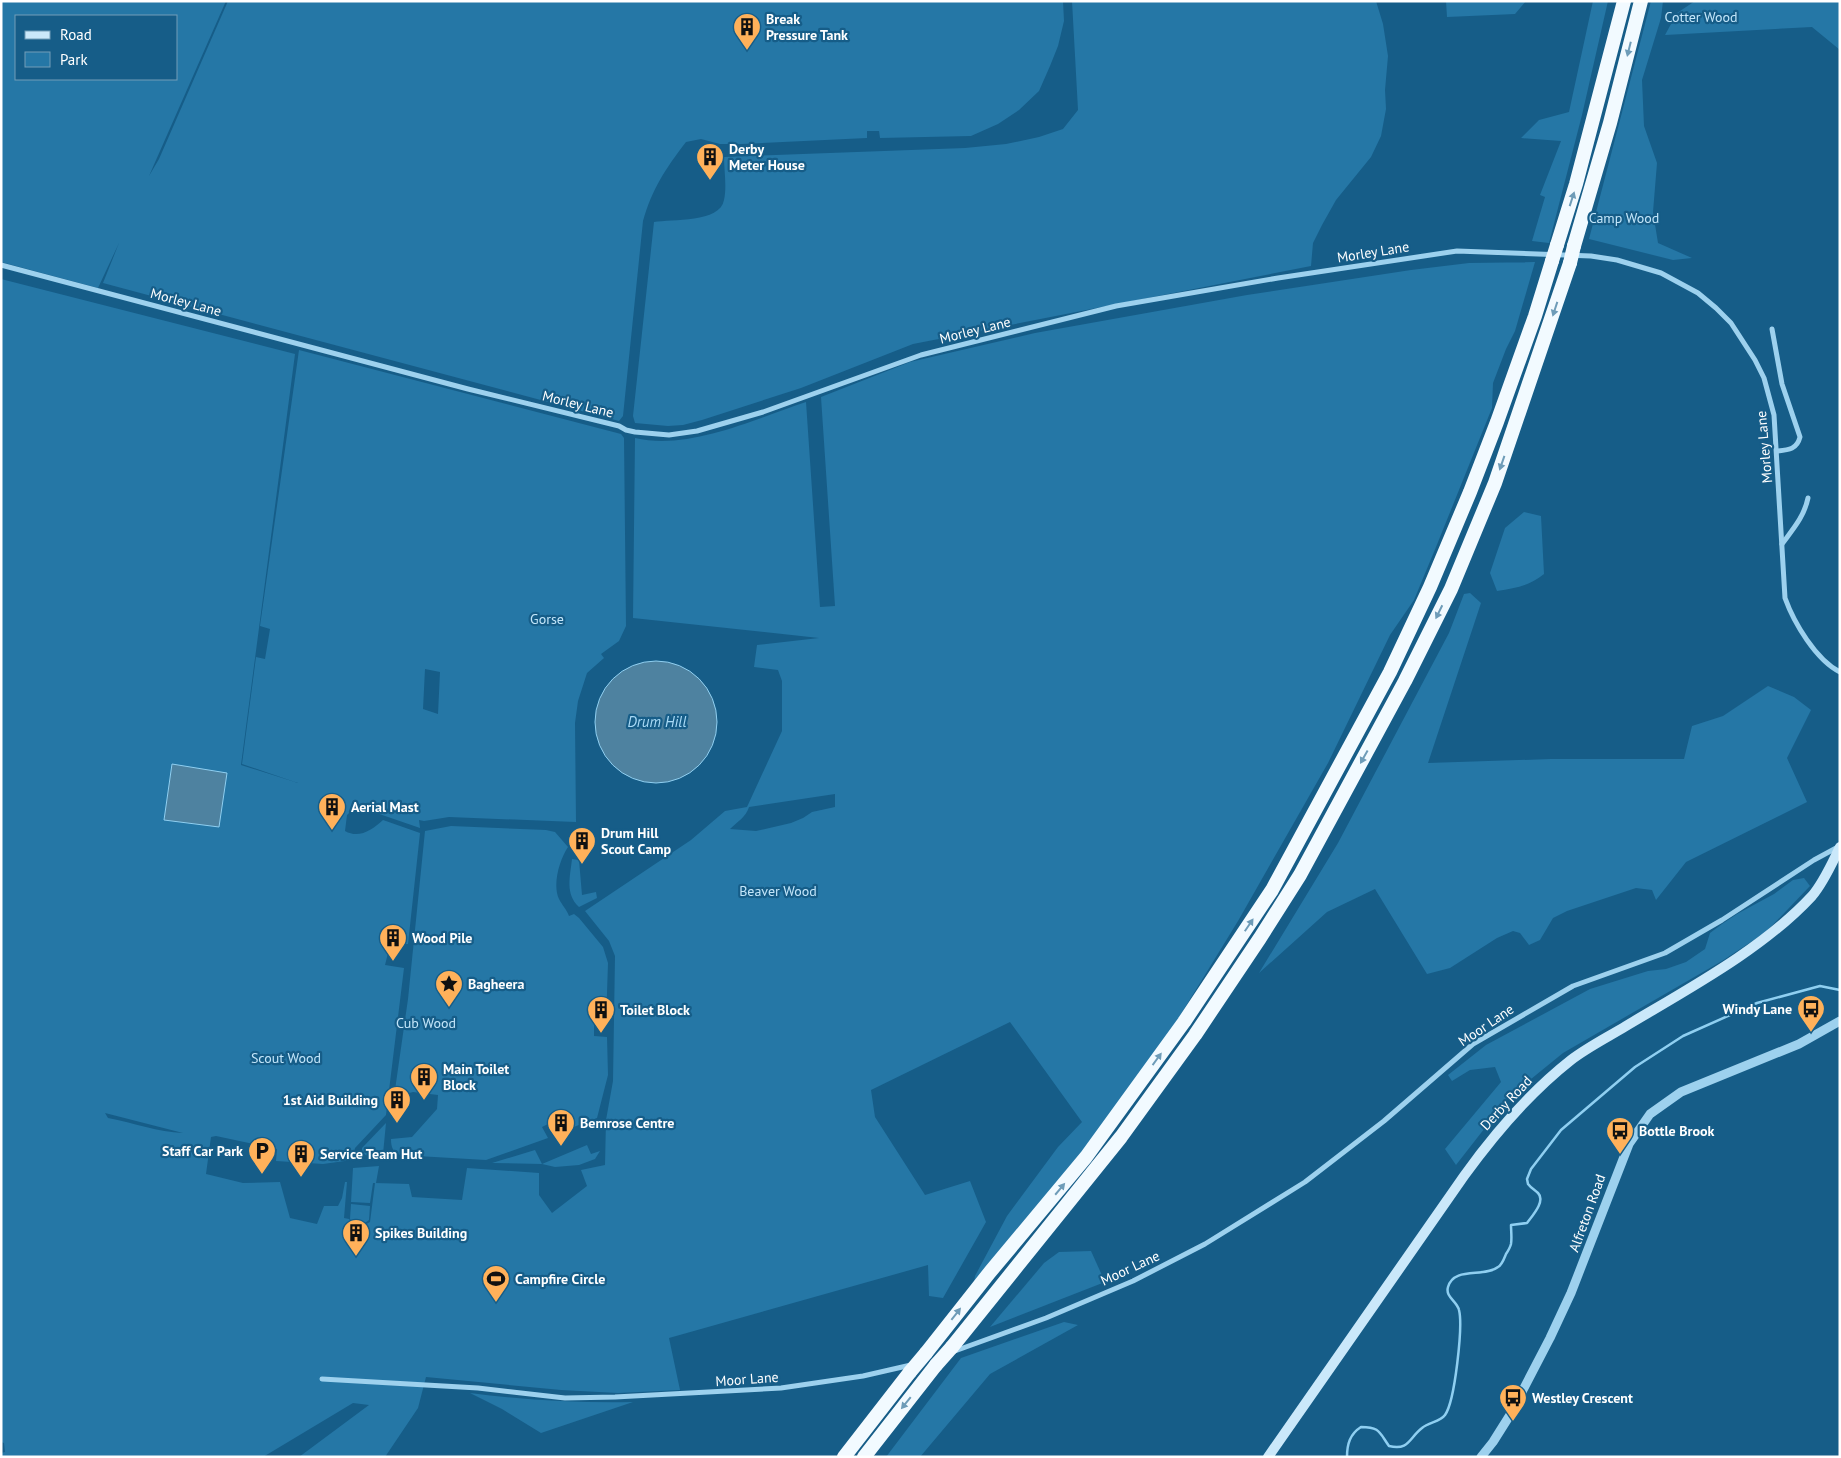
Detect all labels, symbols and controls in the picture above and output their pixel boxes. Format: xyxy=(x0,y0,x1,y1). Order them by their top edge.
park label: Cotter Wood xyxy=(1664,8,1738,26)
place label: Break Pressure Tank xyxy=(766,10,848,44)
building icon: Break Pressure Tank xyxy=(732,12,762,51)
legend xyxy=(15,15,178,80)
text: Road xyxy=(60,25,92,44)
one-way arrow xyxy=(1625,41,1633,56)
text: Park xyxy=(60,50,88,69)
place label: Derby Meter House xyxy=(729,140,805,174)
building icon: Derby Meter House xyxy=(695,142,725,181)
one-way arrow xyxy=(1568,191,1576,206)
park label: Camp Wood xyxy=(1589,209,1659,227)
street label: Morley Lane xyxy=(1336,237,1410,267)
street label: Morley Lane xyxy=(149,284,223,320)
one-way arrow xyxy=(1550,302,1558,317)
street label: Morley Lane xyxy=(938,312,1012,348)
street label: Morley Lane xyxy=(541,386,615,422)
street label: Morley Lane xyxy=(1752,410,1776,484)
one-way arrow xyxy=(1498,455,1505,470)
one-way arrow xyxy=(1435,605,1443,620)
park label: Gorse xyxy=(530,610,564,628)
water label: Drum Hill xyxy=(628,712,686,731)
one-way arrow xyxy=(1360,749,1368,764)
building icon: Aerial Mast xyxy=(317,792,347,831)
place label: Aerial Mast xyxy=(351,798,419,816)
place label: Drum Hill Scout Camp xyxy=(601,824,671,858)
building icon: Drum Hill Scout Camp xyxy=(567,826,597,865)
park label: Beaver Wood xyxy=(739,882,817,900)
one-way arrow xyxy=(1244,918,1254,932)
building icon: Wood Pile xyxy=(378,923,408,962)
place label: Wood Pile xyxy=(412,929,472,947)
place icon: Bagheera xyxy=(434,969,464,1008)
place label: Bagheera xyxy=(468,975,524,993)
bus stop icon: Windy Lane xyxy=(1796,994,1826,1033)
building icon: Toilet Block xyxy=(586,995,616,1034)
street label: Moor Lane xyxy=(1455,1000,1517,1050)
place label: Windy Lane xyxy=(1722,1000,1792,1018)
place label: Toilet Block xyxy=(620,1001,690,1019)
park label: Cub Wood xyxy=(396,1014,456,1032)
park label: Scout Wood xyxy=(251,1049,321,1067)
one-way arrow xyxy=(1152,1053,1163,1066)
place label: Main Toilet Block xyxy=(443,1060,509,1094)
building icon: Main Toilet Block xyxy=(409,1062,439,1101)
street label: Derby Road xyxy=(1476,1072,1536,1134)
building icon: 1st Aid Building xyxy=(382,1085,412,1124)
place label: 1st Aid Building xyxy=(283,1091,378,1109)
building icon: Bemrose Centre xyxy=(546,1108,576,1147)
place label: Bemrose Centre xyxy=(580,1114,674,1132)
bus stop icon: Bottle Brook xyxy=(1605,1116,1635,1155)
place label: Bottle Brook xyxy=(1639,1122,1714,1140)
parking icon: Staff Car Park xyxy=(247,1136,277,1175)
building icon: Service Team Hut xyxy=(286,1139,316,1178)
place label: Staff Car Park xyxy=(162,1142,243,1160)
place label: Service Team Hut xyxy=(320,1145,423,1163)
street label: Alfreton Road xyxy=(1565,1172,1609,1254)
one-way arrow xyxy=(1054,1183,1065,1196)
building icon: Spikes Building xyxy=(341,1218,371,1257)
place label: Spikes Building xyxy=(375,1224,467,1242)
street label: Moor Lane xyxy=(1098,1246,1162,1290)
sports icon: Campfire Circle xyxy=(481,1264,511,1303)
place label: Campfire Circle xyxy=(515,1270,605,1288)
one-way arrow xyxy=(951,1308,962,1321)
street label: Moor Lane xyxy=(715,1368,779,1390)
bus stop icon: Westley Crescent xyxy=(1498,1383,1528,1422)
place label: Westley Crescent xyxy=(1532,1389,1633,1407)
one-way arrow xyxy=(900,1396,911,1409)

